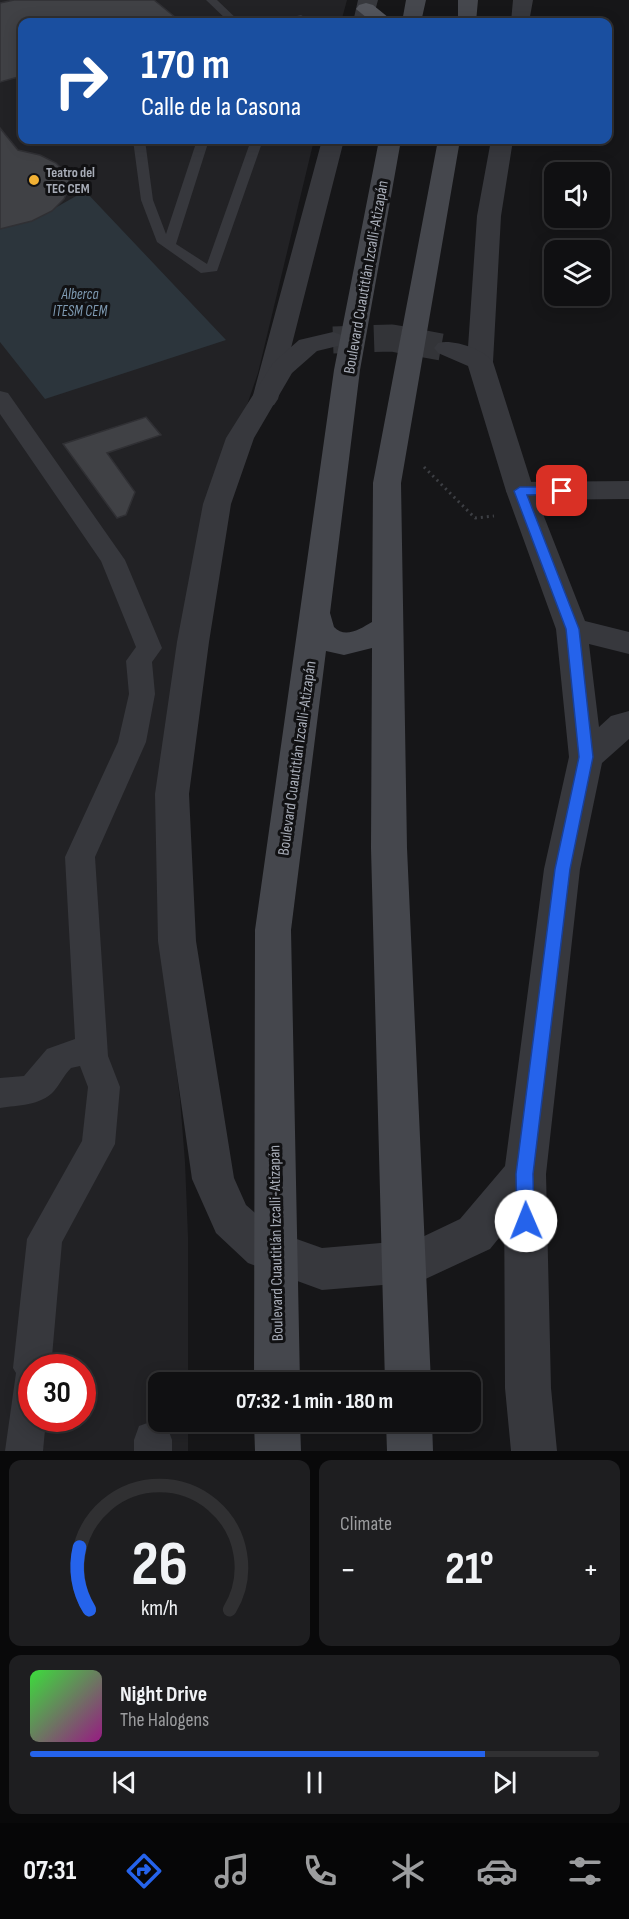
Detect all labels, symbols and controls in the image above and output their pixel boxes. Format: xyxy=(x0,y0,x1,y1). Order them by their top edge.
text: 170 m xyxy=(141,40,230,91)
icon: right xyxy=(42,42,120,120)
text: Calle de la Casona xyxy=(141,91,301,123)
map controls xyxy=(544,162,610,306)
button: sound xyxy=(544,162,610,228)
place label: Teatro del TEC CEM xyxy=(46,164,95,197)
marker: Teatro del TEC CEM xyxy=(27,173,41,187)
street label: Boulevard Cuautitlán Izcalli-Atizapán xyxy=(340,179,393,375)
button: layers xyxy=(544,240,610,306)
water label: Alberca ITESM CEM xyxy=(53,285,107,321)
pin xyxy=(536,465,587,516)
icon: arrive xyxy=(545,474,578,507)
street label: Boulevard Cuautitlán Izcalli-Atizapán xyxy=(274,660,321,857)
street label: Boulevard Cuautitlán Izcalli-Atizapán xyxy=(265,1145,288,1341)
position arrow xyxy=(494,1189,558,1253)
speed limit sign: 30 xyxy=(18,1354,96,1432)
text: 07:32 · 1 min · 180 m xyxy=(236,1388,393,1415)
text: Climate xyxy=(340,1512,392,1536)
text: 26 xyxy=(131,1528,188,1603)
text: 21° xyxy=(445,1542,494,1597)
text: − xyxy=(340,1550,356,1590)
text: + xyxy=(583,1550,599,1590)
text: km/h xyxy=(141,1596,178,1621)
text: Night Drive xyxy=(120,1681,207,1708)
text: The Halogens xyxy=(120,1708,209,1732)
icon: previous xyxy=(108,1766,141,1799)
icon: pause xyxy=(298,1766,331,1799)
icon: next xyxy=(488,1766,521,1799)
icon: directions xyxy=(123,1850,165,1892)
icon: music xyxy=(211,1850,253,1892)
icon: phone xyxy=(299,1850,341,1892)
icon: climate xyxy=(387,1850,429,1892)
icon: car xyxy=(476,1850,518,1892)
icon: filters xyxy=(564,1850,606,1892)
text: 07:31 xyxy=(23,1855,76,1887)

